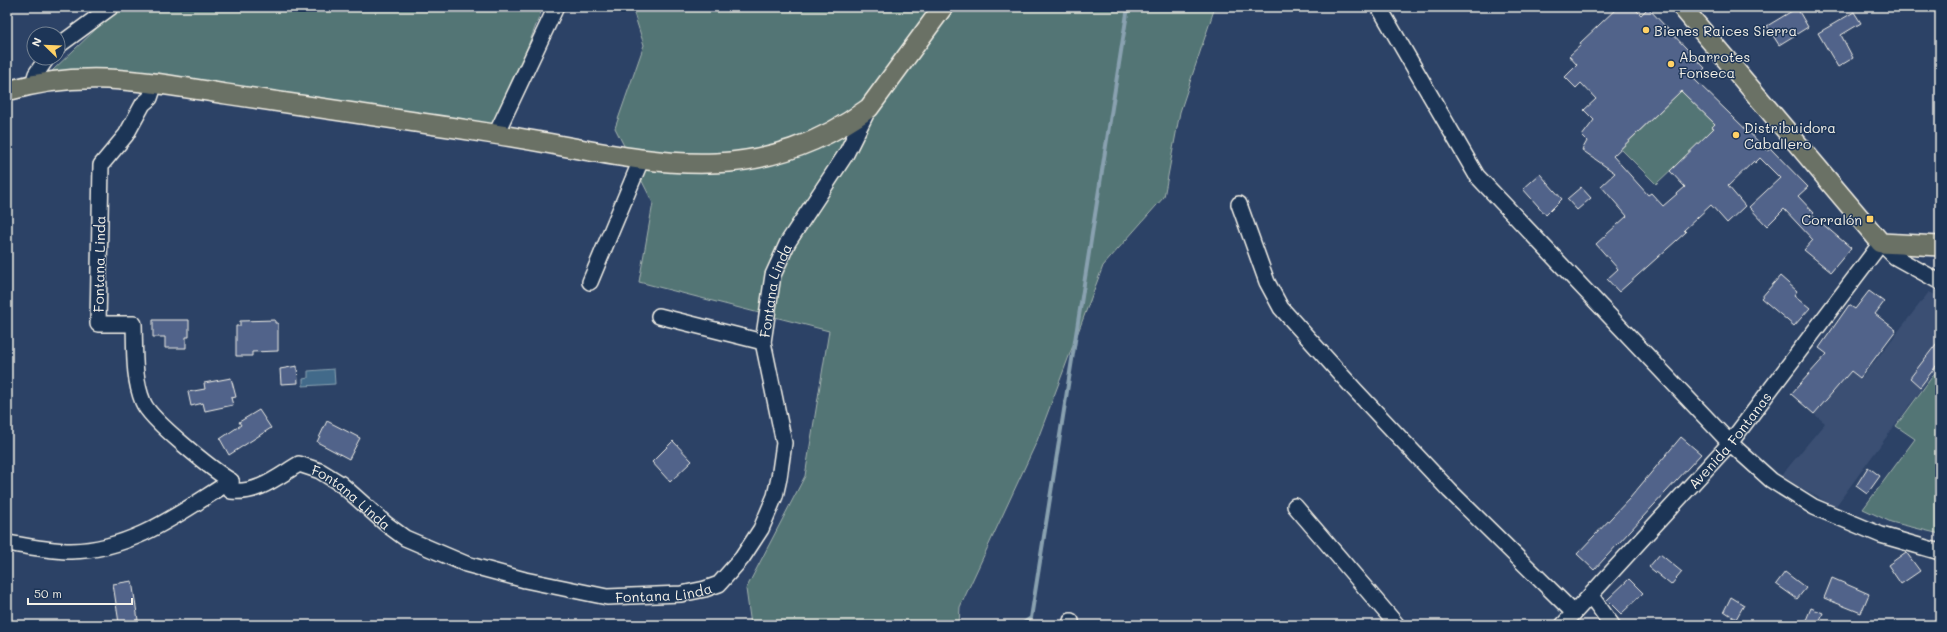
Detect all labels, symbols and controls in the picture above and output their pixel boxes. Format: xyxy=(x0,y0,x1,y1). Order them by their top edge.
place label: Bienes Raices Sierra xyxy=(1654,21,1797,40)
marker: Bienes Raices Sierra xyxy=(1641,25,1651,35)
north arrow xyxy=(26,26,66,66)
text: N xyxy=(28,35,45,49)
place label: Abarrotes Fonseca xyxy=(1679,47,1750,82)
marker: Abarrotes Fonseca xyxy=(1666,59,1676,69)
place label: Distribuidora Caballero xyxy=(1744,118,1836,153)
marker: Distribuidora Caballero xyxy=(1731,130,1741,140)
place label: Corralón xyxy=(1801,210,1862,229)
marker: Corralón xyxy=(1865,214,1875,224)
street label: Fontana Linda xyxy=(89,215,109,313)
street label: Fontana Linda xyxy=(754,240,796,339)
street label: Avenida Fontanas xyxy=(1684,388,1775,492)
street label: Fontana Linda xyxy=(309,459,395,534)
street label: Fontana Linda xyxy=(615,578,714,606)
scale bar xyxy=(28,580,132,606)
text: 50 m xyxy=(34,585,62,601)

